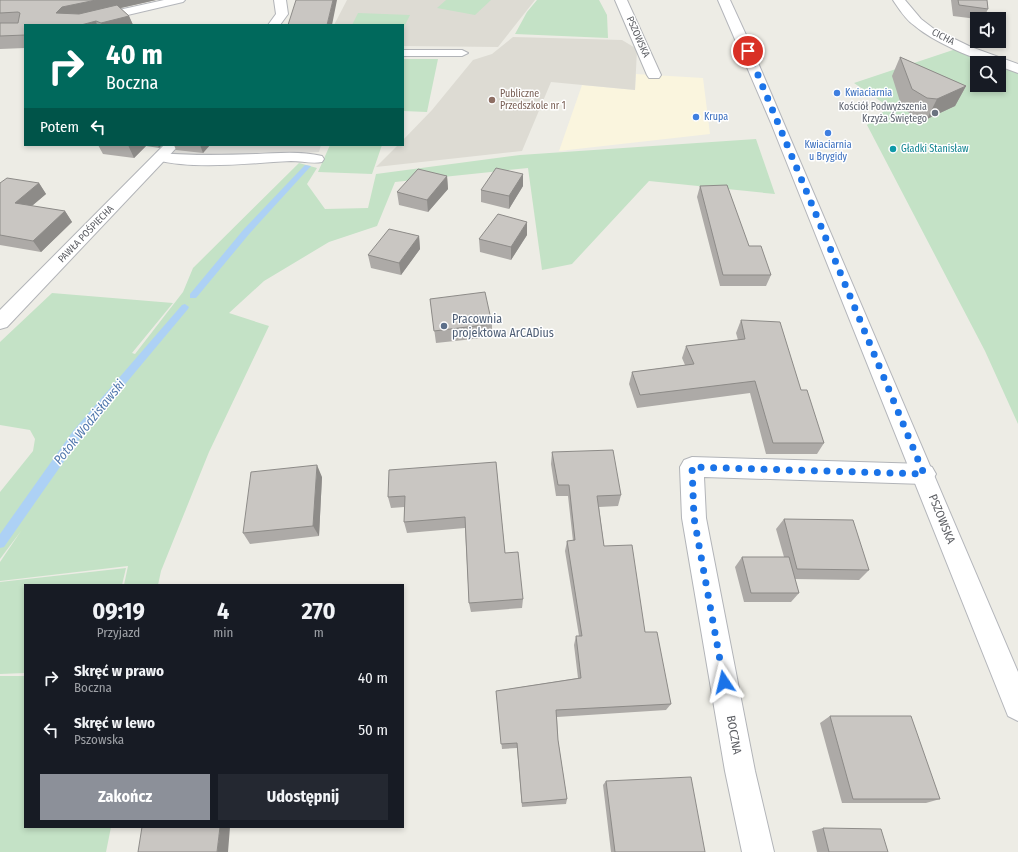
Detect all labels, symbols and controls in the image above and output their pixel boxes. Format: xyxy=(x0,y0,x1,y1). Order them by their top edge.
map controls xyxy=(970,12,1006,92)
button: sound xyxy=(970,12,1006,48)
street label: PSZOWSKA xyxy=(624,15,653,60)
street label: CICHA xyxy=(930,26,957,48)
pin xyxy=(731,34,765,68)
text: 40 m xyxy=(106,38,163,71)
icon: right xyxy=(40,40,92,92)
icon: arrive xyxy=(737,40,759,62)
button: search xyxy=(970,56,1006,92)
text: Boczna xyxy=(106,72,158,94)
place label: Kwiaciarnia xyxy=(845,87,892,99)
place label: Publiczne Przedszkole nr 1 xyxy=(500,88,566,112)
marker: Kwiaciarnia xyxy=(832,88,842,98)
marker: Publiczne Przedszkole nr 1 xyxy=(487,95,497,105)
place label: Kościół Podwyższenia Krzyża Świętego xyxy=(839,101,927,125)
marker: Kościół Podwyższenia Krzyża Świętego xyxy=(930,108,940,118)
place label: Krupa xyxy=(704,111,728,123)
marker: Krupa xyxy=(691,112,701,122)
icon: left xyxy=(87,116,109,138)
text: Potem xyxy=(40,118,79,136)
marker: Kwiaciarnia u Brygidy xyxy=(823,128,833,138)
place label: Kwiaciarnia u Brygidy xyxy=(804,139,852,163)
place label: Gładki Stanisław xyxy=(901,143,969,155)
marker: Gładki Stanisław xyxy=(888,144,898,154)
street label: PAWŁA POŚPIECHA xyxy=(54,201,117,265)
place label: Pracownia projektowa ArCADius xyxy=(452,312,554,340)
marker: Pracownia projektowa ArCADius xyxy=(439,321,449,331)
water label: Potok Wodzisławski xyxy=(50,376,128,467)
street label: PSZOWSKA xyxy=(926,492,959,546)
text: 09:19 xyxy=(92,597,145,625)
text: 4 xyxy=(217,597,229,625)
text: 270 xyxy=(302,597,336,625)
text: Przyjazd xyxy=(97,625,140,640)
text: min xyxy=(213,625,233,640)
text: m xyxy=(314,625,324,640)
position arrow xyxy=(703,661,745,703)
text: Skręć w prawo xyxy=(74,662,164,680)
icon: right xyxy=(40,667,62,689)
text: 40 m xyxy=(358,669,388,687)
text: Boczna xyxy=(74,680,112,695)
text: Skręć w lewo xyxy=(74,714,155,732)
street label: BOCZNA xyxy=(724,714,744,756)
icon: left xyxy=(40,719,62,741)
text: 50 m xyxy=(358,721,388,739)
text: Pszowska xyxy=(74,732,124,747)
button: Zakończ xyxy=(40,774,210,820)
button: Udostępnij xyxy=(218,774,388,820)

